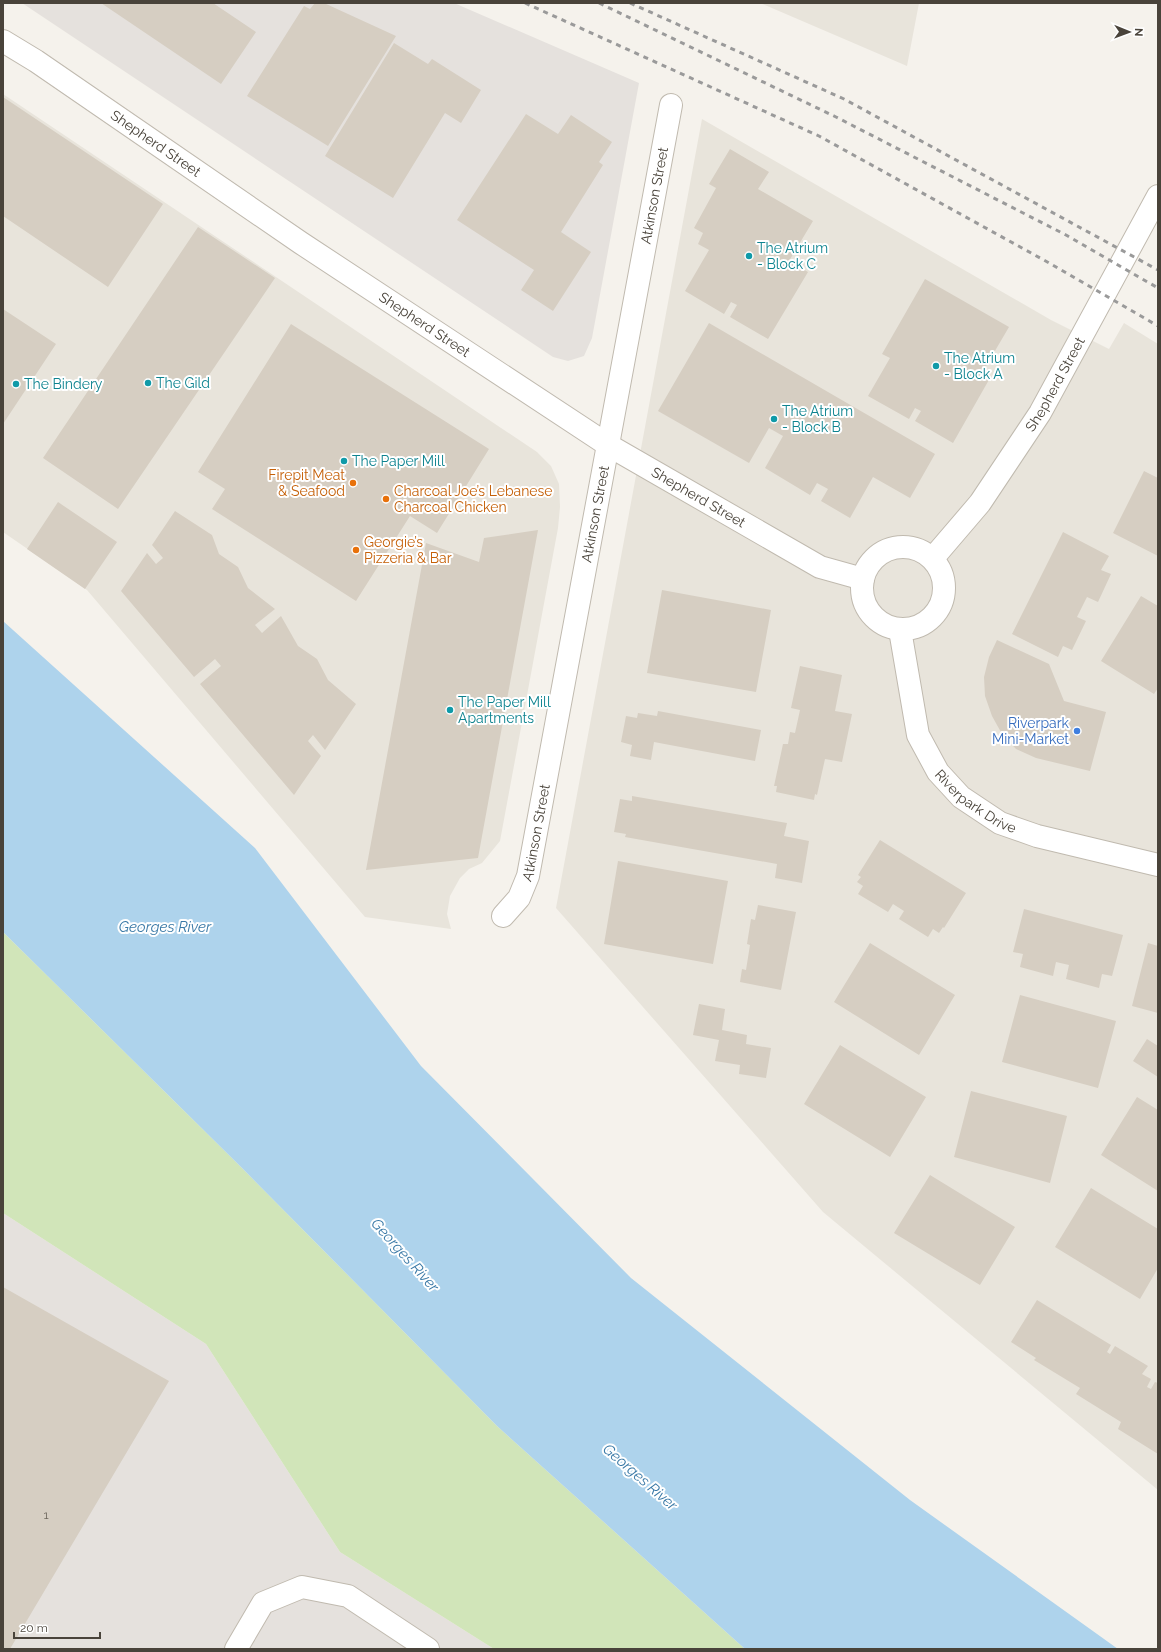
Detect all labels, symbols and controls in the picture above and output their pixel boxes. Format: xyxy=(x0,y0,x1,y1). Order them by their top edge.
north arrow xyxy=(1109,12,1149,52)
text: N xyxy=(1132,28,1145,36)
street label: Shepherd Street xyxy=(108,107,204,180)
street label: Atkinson Street xyxy=(637,145,671,245)
place label: The Atrium - Block C xyxy=(757,240,828,272)
marker: The Atrium - Block C xyxy=(744,251,754,261)
street label: Shepherd Street xyxy=(376,289,473,360)
street label: Shepherd Street xyxy=(1022,334,1088,434)
place label: The Atrium - Block A xyxy=(944,350,1015,382)
marker: The Atrium - Block A xyxy=(931,361,941,371)
place label: The Gild xyxy=(156,375,210,391)
place label: The Bindery xyxy=(24,376,103,392)
marker: The Gild xyxy=(143,378,153,388)
marker: The Bindery xyxy=(11,379,21,389)
place label: The Atrium - Block B xyxy=(782,403,853,435)
marker: The Atrium - Block B xyxy=(769,414,779,424)
place label: The Paper Mill xyxy=(352,453,445,469)
marker: The Paper Mill xyxy=(339,456,349,466)
street label: Atkinson Street xyxy=(578,464,612,564)
street label: Shepherd Street xyxy=(649,464,749,531)
place label: Firepit Meat & Seafood xyxy=(268,467,345,499)
marker: Firepit Meat & Seafood xyxy=(348,478,358,488)
place label: Charcoal Joe’s Lebanese Charcoal Chicken xyxy=(394,483,553,515)
marker: Charcoal Joe’s Lebanese Charcoal Chicken xyxy=(381,494,391,504)
place label: Georgie’s Pizzeria & Bar xyxy=(364,534,452,566)
marker: Georgie’s Pizzeria & Bar xyxy=(351,545,361,555)
place label: The Paper Mill Apartments xyxy=(458,694,551,726)
marker: The Paper Mill Apartments xyxy=(445,705,455,715)
place label: Riverpark Mini-Market xyxy=(992,715,1070,747)
marker: Riverpark Mini-Market xyxy=(1072,726,1082,736)
street label: Riverpark Drive xyxy=(932,766,1018,836)
street label: Atkinson Street xyxy=(519,783,553,884)
water label: Georges River xyxy=(119,918,212,936)
water label: Georges River xyxy=(367,1215,443,1296)
water label: Georges River xyxy=(599,1440,681,1515)
house number: 1 xyxy=(43,1508,49,1522)
scale bar xyxy=(14,1614,100,1640)
text: 20 m xyxy=(20,1621,48,1635)

